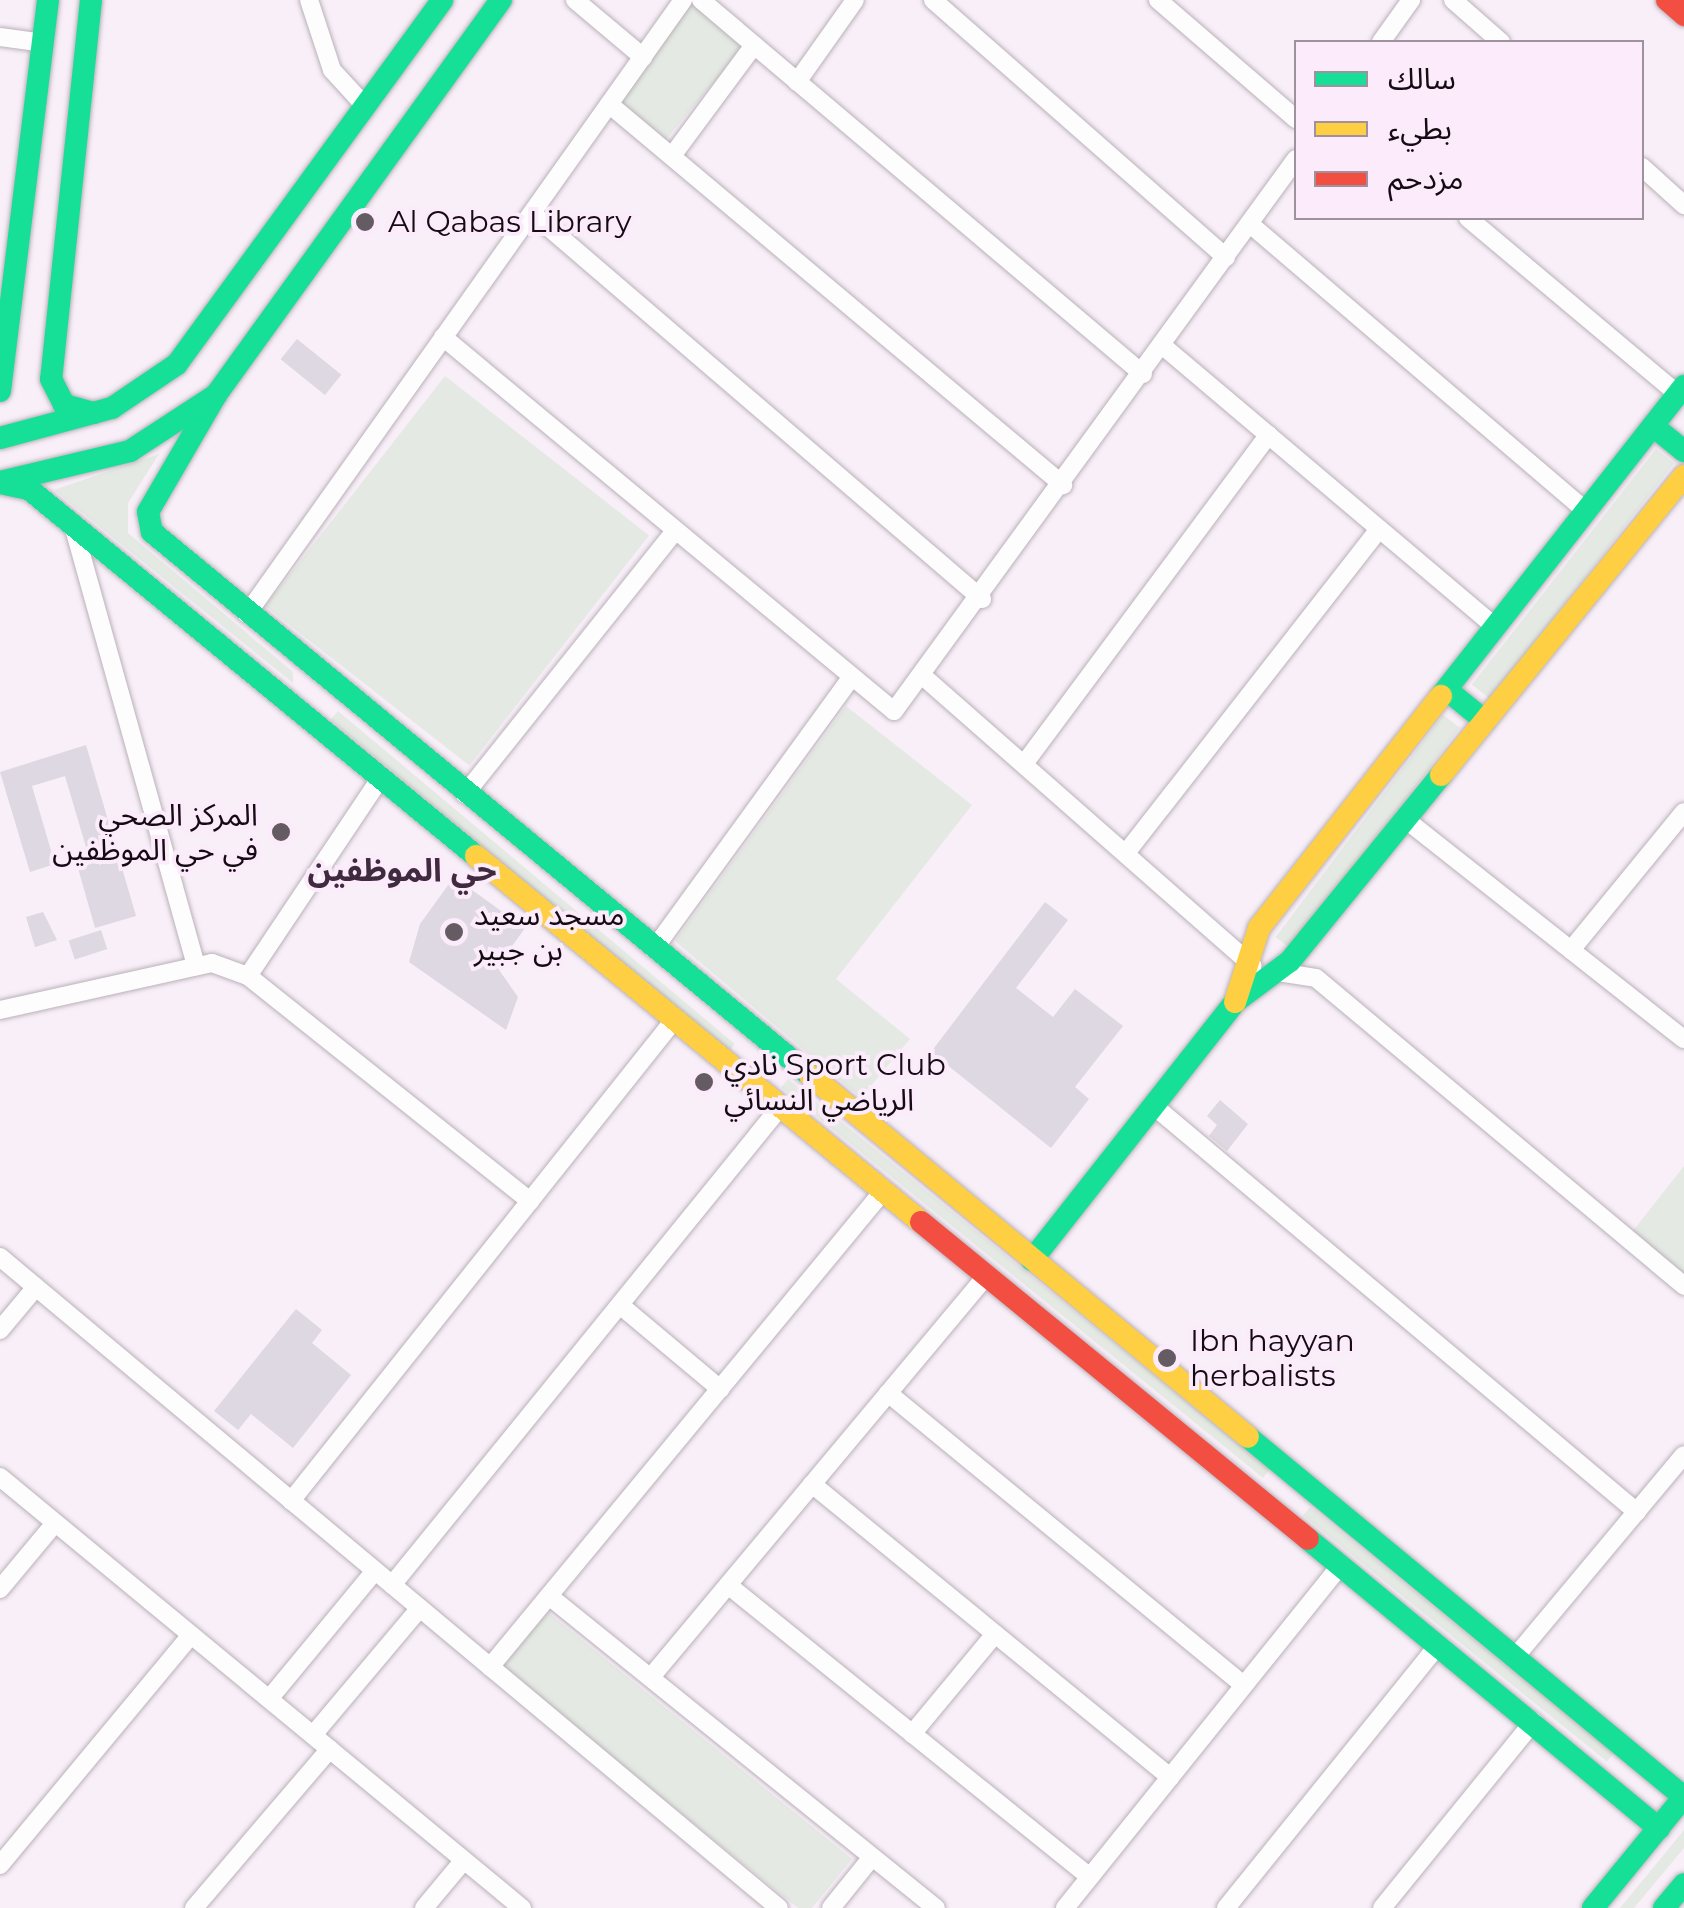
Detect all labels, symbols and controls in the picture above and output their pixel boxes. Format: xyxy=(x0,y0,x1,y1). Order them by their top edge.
legend xyxy=(1294,40,1644,220)
text: سالك xyxy=(1388,60,1456,97)
text: بطيء xyxy=(1388,110,1452,147)
text: مزدحم xyxy=(1388,160,1464,197)
place label: Al Qabas Library xyxy=(388,204,631,240)
marker: Al Qabas Library xyxy=(352,209,378,235)
place label: المركز الصحي في حي الموظفين xyxy=(52,797,258,868)
marker: المركز الصحي في حي الموظفين xyxy=(268,819,294,845)
district label: حي الموظفين xyxy=(307,851,497,889)
place label: مسجد سعيد بن جبير xyxy=(474,897,624,968)
marker: مسجد سعيد بن جبير xyxy=(443,921,465,943)
place label: نادي Sport Club الرياضي النسائي xyxy=(724,1047,946,1118)
marker: نادي Sport Club الرياضي النسائي xyxy=(693,1071,715,1093)
place label: Ibn hayyan herbalists xyxy=(1190,1323,1355,1394)
marker: Ibn hayyan herbalists xyxy=(1154,1345,1180,1371)

